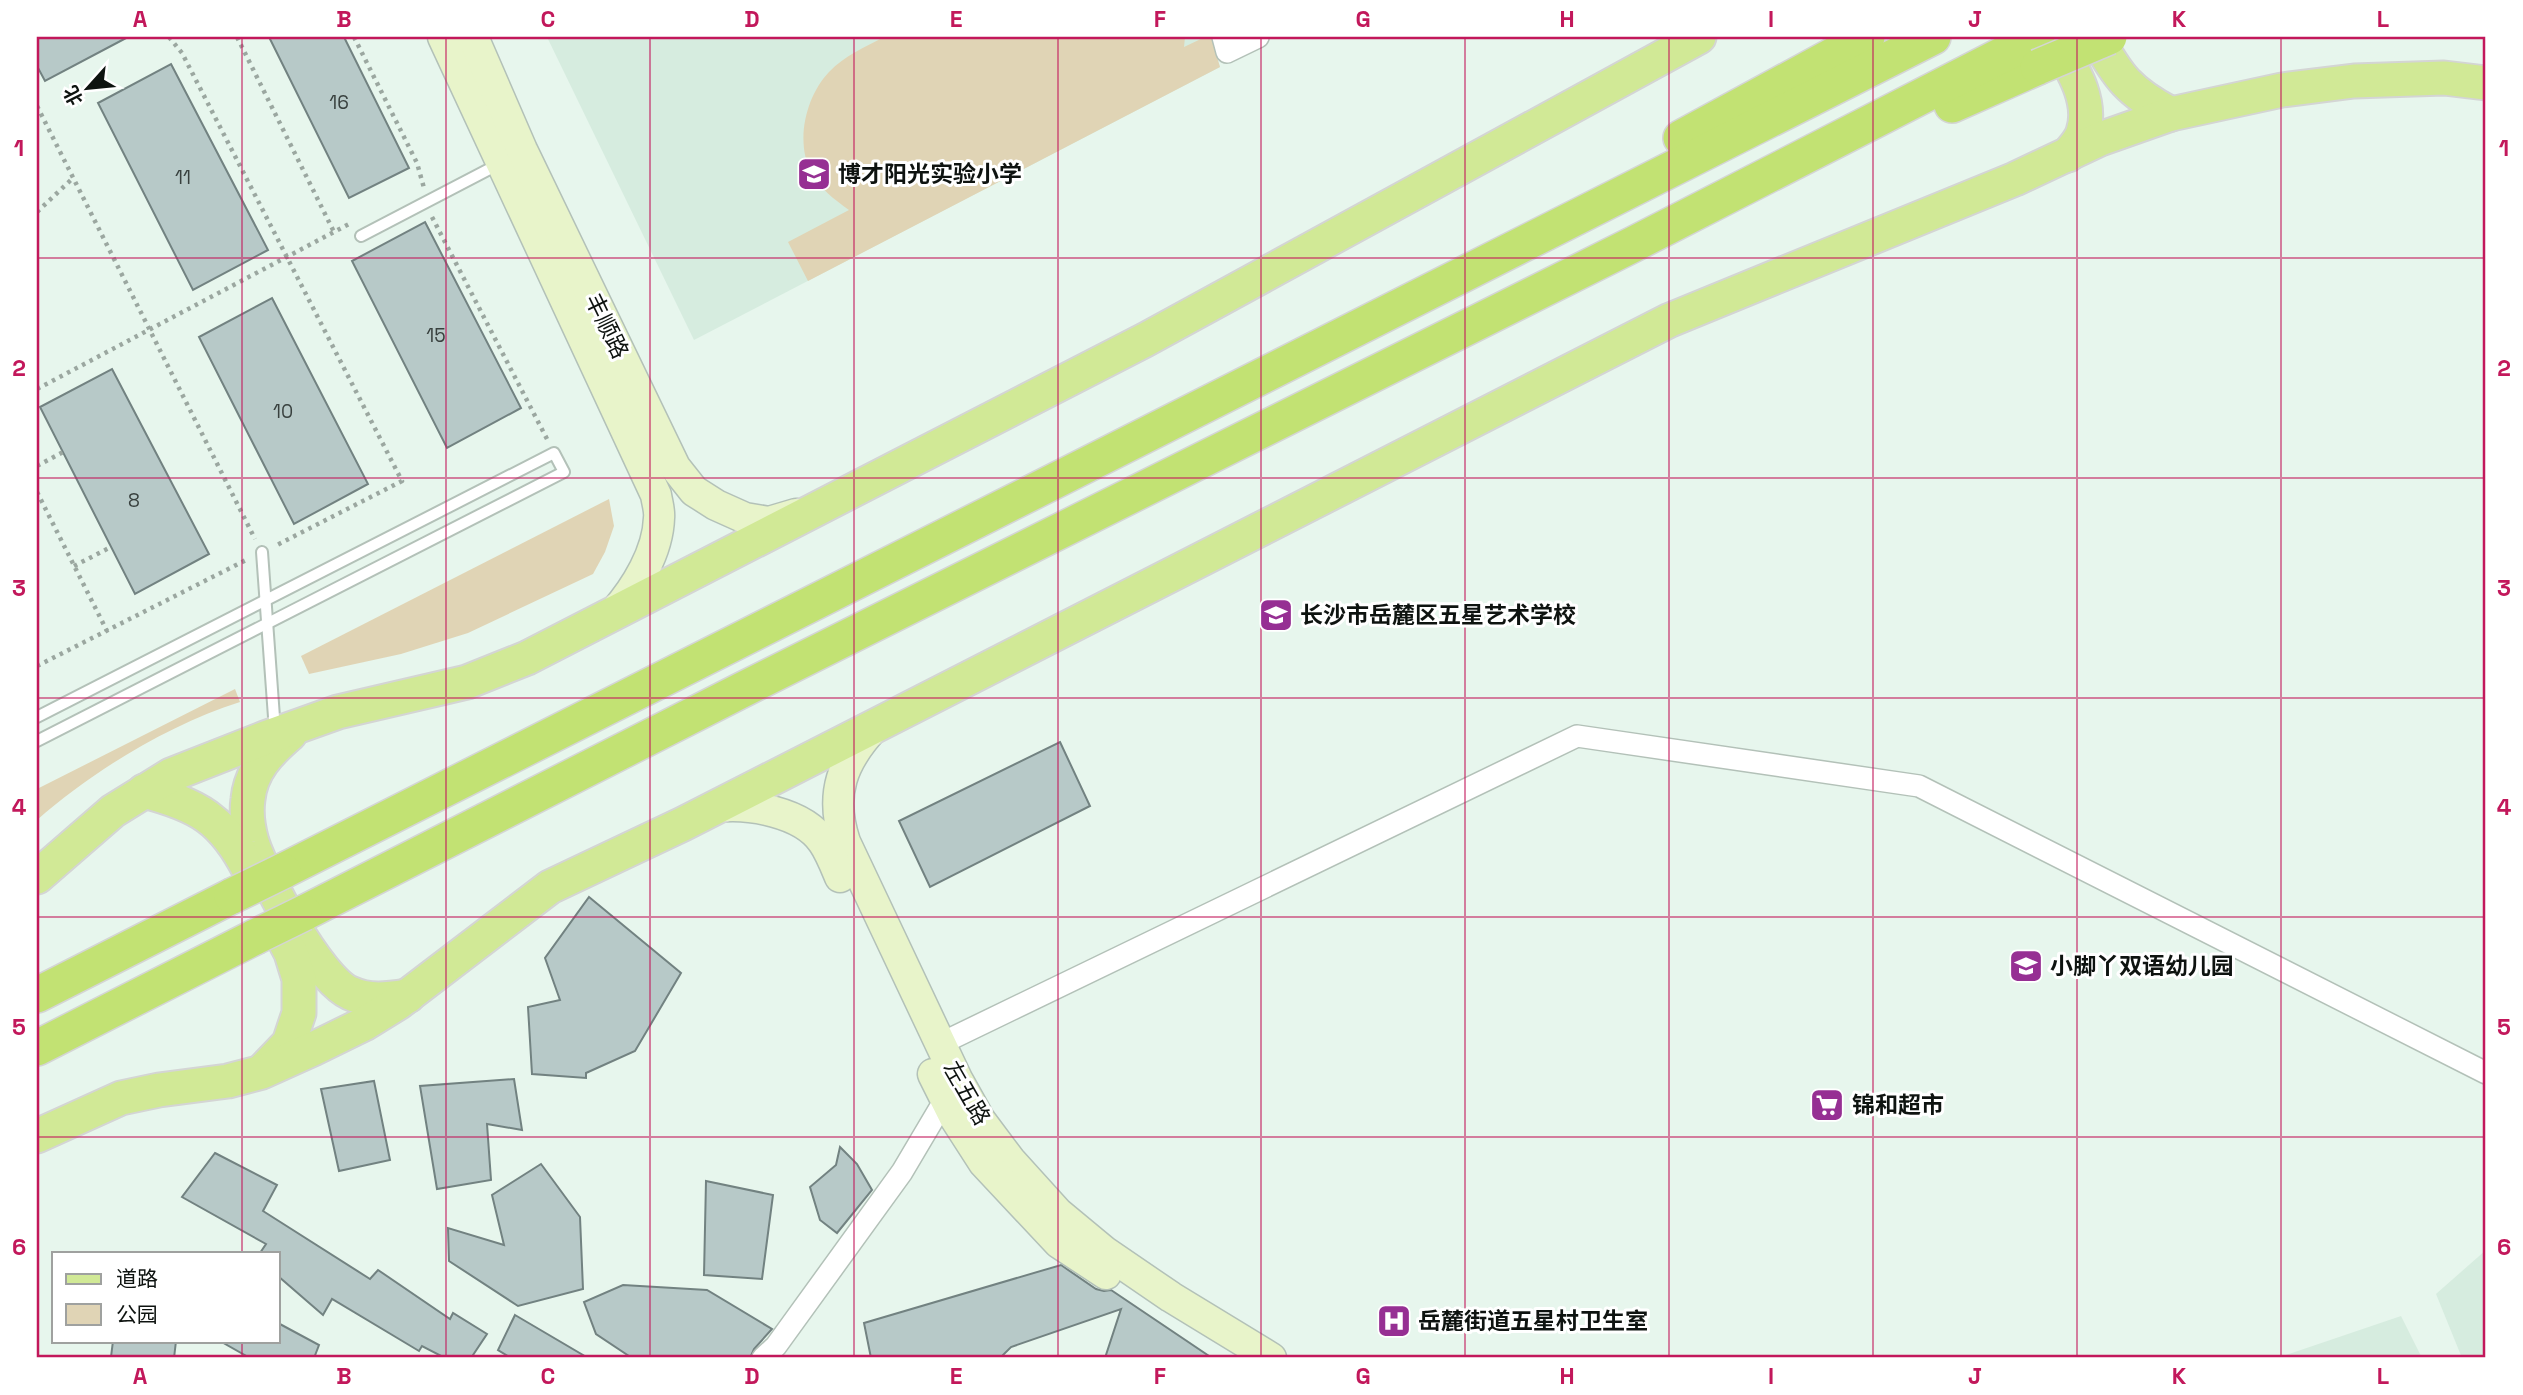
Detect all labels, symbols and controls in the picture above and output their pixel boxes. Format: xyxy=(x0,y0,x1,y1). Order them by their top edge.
text: A xyxy=(133,4,148,34)
text: B xyxy=(336,4,352,34)
text: C xyxy=(541,4,555,34)
text: D xyxy=(744,4,760,34)
text: E xyxy=(950,4,962,34)
text: F xyxy=(1154,4,1166,34)
text: G xyxy=(1355,4,1371,34)
text: H xyxy=(1559,4,1575,34)
text: I xyxy=(1768,4,1774,34)
text: J xyxy=(1968,4,1982,34)
text: K xyxy=(2172,4,2187,34)
text: L xyxy=(2377,4,2389,34)
north arrow xyxy=(52,52,122,122)
text: 北 xyxy=(58,81,89,110)
house number: 16 xyxy=(329,90,349,115)
text: 1 xyxy=(14,133,24,163)
text: 1 xyxy=(2499,133,2509,163)
school or university icon: 博才阳光实验小学 xyxy=(795,155,833,193)
place label: 博才阳光实验小学 xyxy=(838,159,1022,189)
house number: 11 xyxy=(175,165,191,190)
street label: 丰顺路 xyxy=(578,288,636,364)
house number: 15 xyxy=(426,323,446,348)
text: 2 xyxy=(12,353,26,383)
text: 2 xyxy=(2497,353,2511,383)
house number: 10 xyxy=(273,399,293,424)
house number: 8 xyxy=(128,488,140,513)
text: 3 xyxy=(12,573,26,603)
text: 3 xyxy=(2497,573,2511,603)
school or university icon: 长沙市岳麓区五星艺术学校 xyxy=(1257,596,1295,634)
place label: 长沙市岳麓区五星艺术学校 xyxy=(1300,600,1576,630)
text: 4 xyxy=(12,792,27,822)
text: 4 xyxy=(2497,792,2512,822)
school or university icon: 小脚丫双语幼儿园 xyxy=(2007,947,2045,985)
place label: 小脚丫双语幼儿园 xyxy=(2050,951,2234,981)
text: 5 xyxy=(12,1012,26,1042)
text: 5 xyxy=(2497,1012,2511,1042)
street label: 左五路 xyxy=(937,1056,997,1130)
supermarket icon: 锦和超市 xyxy=(1808,1086,1846,1124)
place label: 锦和超市 xyxy=(1852,1090,1944,1120)
text: 6 xyxy=(12,1232,26,1262)
text: 6 xyxy=(2497,1232,2511,1262)
legend xyxy=(52,1252,280,1342)
text: 道路 xyxy=(116,1265,158,1292)
text: 公园 xyxy=(116,1301,158,1328)
hospital icon: 岳麓街道五星村卫生室 xyxy=(1375,1302,1413,1340)
place label: 岳麓街道五星村卫生室 xyxy=(1418,1306,1648,1336)
text: A xyxy=(133,1361,148,1391)
text: B xyxy=(336,1361,352,1391)
text: C xyxy=(541,1361,555,1391)
text: D xyxy=(744,1361,760,1391)
text: E xyxy=(950,1361,962,1391)
text: F xyxy=(1154,1361,1166,1391)
text: G xyxy=(1355,1361,1371,1391)
text: H xyxy=(1559,1361,1575,1391)
text: I xyxy=(1768,1361,1774,1391)
text: J xyxy=(1968,1361,1982,1391)
text: K xyxy=(2172,1361,2187,1391)
text: L xyxy=(2377,1361,2389,1391)

